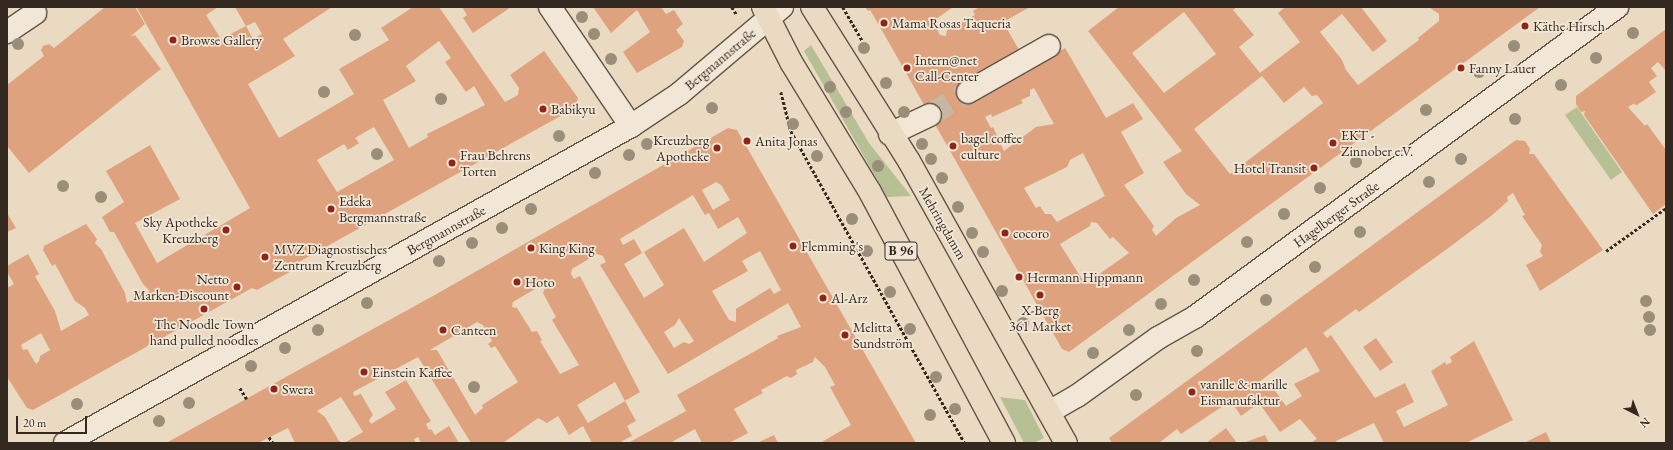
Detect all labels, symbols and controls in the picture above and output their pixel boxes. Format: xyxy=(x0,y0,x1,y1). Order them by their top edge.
place label: Mama Rosas Taqueria xyxy=(892,15,1011,31)
marker: Mama Rosas Taqueria xyxy=(879,18,889,28)
place label: Käthe Hirsch xyxy=(1533,18,1605,34)
marker: Käthe Hirsch xyxy=(1520,21,1530,31)
street label: Bergmannstraße xyxy=(681,24,759,94)
place label: Browse Gallery xyxy=(181,32,262,48)
marker: Browse Gallery xyxy=(168,35,178,45)
place label: Intern@net Call-Center xyxy=(915,52,978,84)
place label: Fanny Lauer xyxy=(1469,60,1536,76)
marker: Intern@net Call-Center xyxy=(902,63,912,73)
marker: Fanny Lauer xyxy=(1456,63,1466,73)
place label: Babikyu xyxy=(551,101,596,117)
marker: Babikyu xyxy=(538,104,548,114)
place label: EKT - Zinnober e.V. xyxy=(1341,127,1413,160)
place label: bagel coffee culture xyxy=(961,130,1022,162)
place label: Kreuzberg Apotheke xyxy=(653,132,709,164)
place label: Anita Jonas xyxy=(755,133,817,149)
marker: Anita Jonas xyxy=(742,136,752,146)
marker: EKT - Zinnober e.V. xyxy=(1328,138,1338,148)
marker: bagel coffee culture xyxy=(948,141,958,151)
marker: Kreuzberg Apotheke xyxy=(712,143,722,153)
place label: Frau Behrens Torten xyxy=(460,147,531,180)
marker: Frau Behrens Torten xyxy=(447,158,457,168)
place label: Hotel Transit xyxy=(1234,160,1306,176)
marker: Hotel Transit xyxy=(1309,163,1319,173)
street label: Hagelberger Straße xyxy=(1290,177,1382,251)
street label: Mehringdamm xyxy=(915,184,971,262)
place label: Edeka Bergmannstraße xyxy=(339,193,426,226)
street label: Bergmannstraße xyxy=(404,201,488,259)
marker: Edeka Bergmannstraße xyxy=(326,204,336,214)
place label: Sky Apotheke Kreuzberg xyxy=(143,214,218,246)
marker: Sky Apotheke Kreuzberg xyxy=(221,225,231,235)
place label: cocoro xyxy=(1013,225,1049,241)
marker: cocoro xyxy=(1000,228,1010,238)
place label: Flemming's xyxy=(801,238,863,254)
place label: King King xyxy=(539,240,595,256)
road number: B 96 xyxy=(884,240,918,262)
place label: MVZ Diagnostisches Zentrum Kreuzberg xyxy=(274,241,387,274)
marker: Flemming's xyxy=(788,241,798,251)
marker: King King xyxy=(526,243,536,253)
marker: MVZ Diagnostisches Zentrum Kreuzberg xyxy=(259,251,271,263)
place label: Hermann Hippmann xyxy=(1027,269,1143,285)
place label: Netto Marken-Discount xyxy=(133,271,229,304)
marker: Hermann Hippmann xyxy=(1014,272,1024,282)
place label: Hoto xyxy=(525,274,555,290)
marker: Hoto xyxy=(512,277,522,287)
marker: Netto Marken-Discount xyxy=(232,282,242,292)
place label: Al-Arz xyxy=(831,290,868,306)
marker: X-Berg 361 Market xyxy=(1035,290,1045,300)
marker: Al-Arz xyxy=(818,293,828,303)
place label: X-Berg 361 Market xyxy=(1009,302,1071,334)
marker: The Noodle Town hand pulled noodles xyxy=(199,304,209,314)
place label: The Noodle Town hand pulled noodles xyxy=(150,316,258,348)
place label: Melitta Sundström xyxy=(853,319,913,352)
place label: Canteen xyxy=(451,322,496,338)
marker: Canteen xyxy=(438,325,448,335)
marker: Melitta Sundström xyxy=(840,330,850,340)
place label: Einstein Kaffee xyxy=(372,364,452,380)
marker: Einstein Kaffee xyxy=(359,367,369,377)
place label: vanille & marille Eismanufaktur xyxy=(1200,376,1287,408)
place label: Swera xyxy=(282,381,313,397)
marker: Swera xyxy=(269,384,279,394)
marker: vanille & marille Eismanufaktur xyxy=(1187,387,1197,397)
north arrow xyxy=(1617,394,1657,434)
scale bar xyxy=(18,408,89,434)
text: 20 m xyxy=(23,415,46,431)
text: N xyxy=(1637,415,1653,431)

